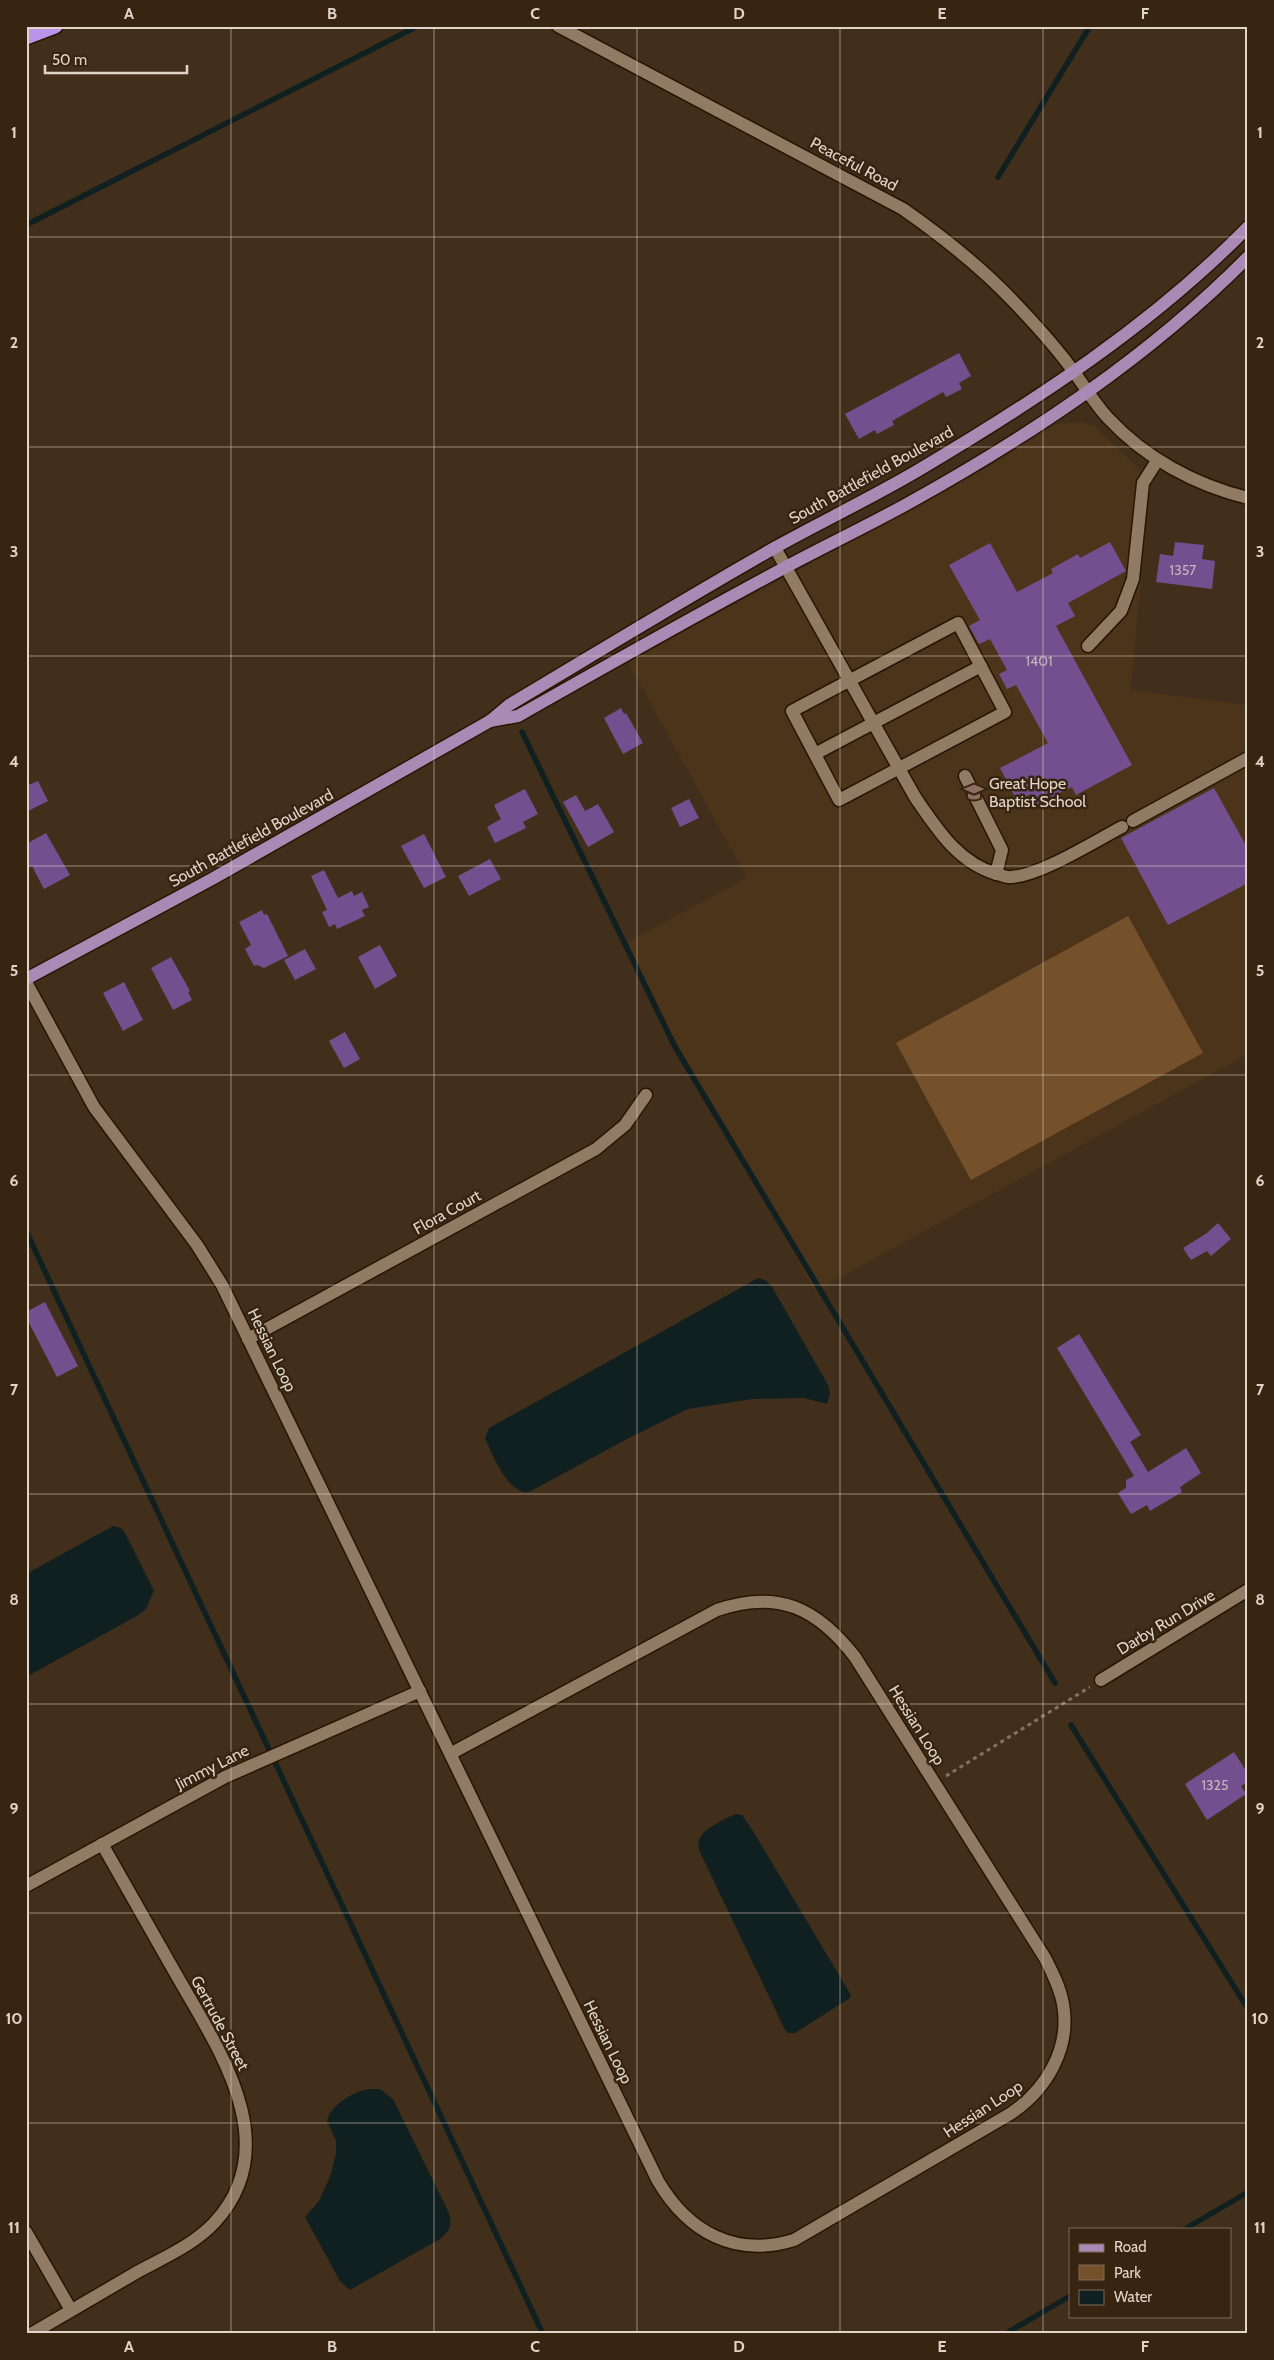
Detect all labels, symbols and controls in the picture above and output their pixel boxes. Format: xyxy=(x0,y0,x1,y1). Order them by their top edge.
text: A xyxy=(124,4,134,23)
text: B xyxy=(327,4,337,23)
text: C xyxy=(530,4,540,23)
text: D xyxy=(733,4,745,23)
text: E xyxy=(937,4,947,23)
text: F xyxy=(1141,4,1150,23)
scale bar xyxy=(45,42,188,74)
text: 50 m xyxy=(52,51,87,69)
text: 1 xyxy=(11,123,17,142)
text: 1 xyxy=(1257,123,1263,142)
street label: Peaceful Road xyxy=(807,133,901,195)
text: 2 xyxy=(10,333,18,352)
text: 2 xyxy=(1256,333,1264,352)
street label: South Battlefield Boulevard xyxy=(786,422,956,528)
text: 3 xyxy=(10,542,18,561)
text: 3 xyxy=(1256,542,1264,561)
house number: 1357 xyxy=(1170,561,1196,579)
house number: 1401 xyxy=(1026,652,1053,670)
text: 4 xyxy=(9,752,19,771)
text: 4 xyxy=(1255,752,1265,771)
place label: Great Hope Baptist School xyxy=(989,774,1086,811)
school or university icon: Great Hope Baptist School xyxy=(963,781,985,803)
street label: South Battlefield Boulevard xyxy=(166,785,336,891)
text: 5 xyxy=(10,961,18,980)
text: 5 xyxy=(1256,961,1264,980)
text: 6 xyxy=(10,1171,19,1190)
text: 6 xyxy=(1256,1171,1265,1190)
street label: Flora Court xyxy=(410,1185,485,1238)
street label: Hessian Loop xyxy=(244,1305,300,1395)
text: 7 xyxy=(10,1380,19,1399)
text: 7 xyxy=(1256,1380,1265,1399)
street label: Darby Run Drive xyxy=(1114,1585,1218,1659)
text: 8 xyxy=(9,1590,19,1609)
text: 8 xyxy=(1255,1590,1265,1609)
street label: Hessian Loop xyxy=(885,1682,949,1768)
street label: Jimmy Lane xyxy=(171,1740,252,1794)
house number: 1325 xyxy=(1201,1776,1229,1794)
text: 9 xyxy=(10,1799,19,1818)
text: 9 xyxy=(1256,1799,1265,1818)
street label: Gertrude Street xyxy=(187,1972,253,2074)
street label: Hessian Loop xyxy=(580,1997,636,2087)
text: 10 xyxy=(5,2009,23,2028)
text: 10 xyxy=(1251,2009,1269,2028)
street label: Hessian Loop xyxy=(940,2076,1026,2142)
text: 11 xyxy=(8,2218,20,2237)
text: 11 xyxy=(1254,2218,1266,2237)
legend xyxy=(1069,2228,1232,2318)
text: Road xyxy=(1114,2238,1147,2256)
text: Park xyxy=(1114,2264,1141,2282)
text: Water xyxy=(1114,2288,1152,2306)
text: A xyxy=(124,2337,134,2356)
text: B xyxy=(327,2337,337,2356)
text: C xyxy=(530,2337,540,2356)
text: D xyxy=(733,2337,745,2356)
text: E xyxy=(937,2337,947,2356)
text: F xyxy=(1141,2337,1150,2356)

